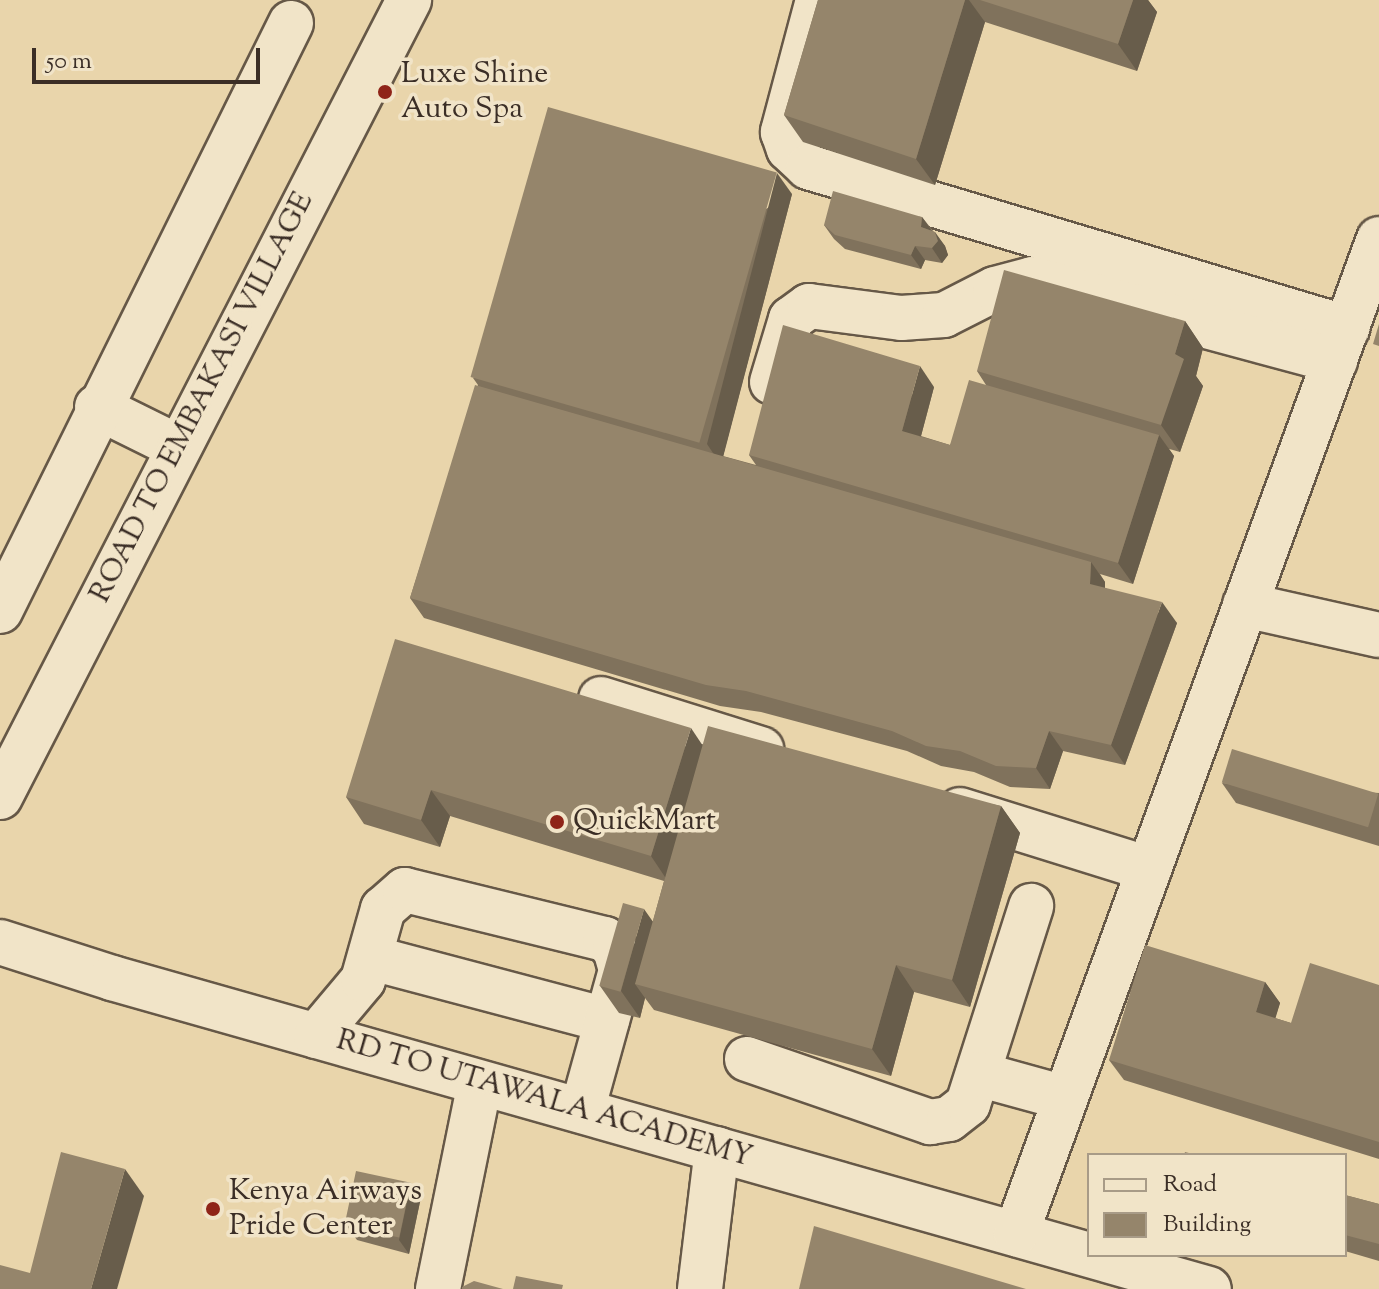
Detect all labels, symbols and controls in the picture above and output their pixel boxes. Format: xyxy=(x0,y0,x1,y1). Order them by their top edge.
scale bar xyxy=(36,32,264,82)
text: 50 m xyxy=(46,45,92,79)
place label: Luxe Shine Auto Spa xyxy=(401,57,548,128)
marker: Luxe Shine Auto Spa xyxy=(376,83,394,101)
street label: ROAD TO EMBAKASI VILLAGE xyxy=(83,187,323,609)
place label: QuickMart xyxy=(573,804,716,840)
marker: QuickMart xyxy=(548,813,566,831)
street label: RD TO UTAWALA ACADEMY xyxy=(332,1023,756,1177)
legend xyxy=(1087,1153,1347,1257)
text: Road xyxy=(1163,1168,1217,1202)
place label: Kenya Airways Pride Center xyxy=(229,1174,422,1244)
marker: Kenya Airways Pride Center xyxy=(204,1200,222,1218)
text: Building xyxy=(1163,1208,1251,1242)

